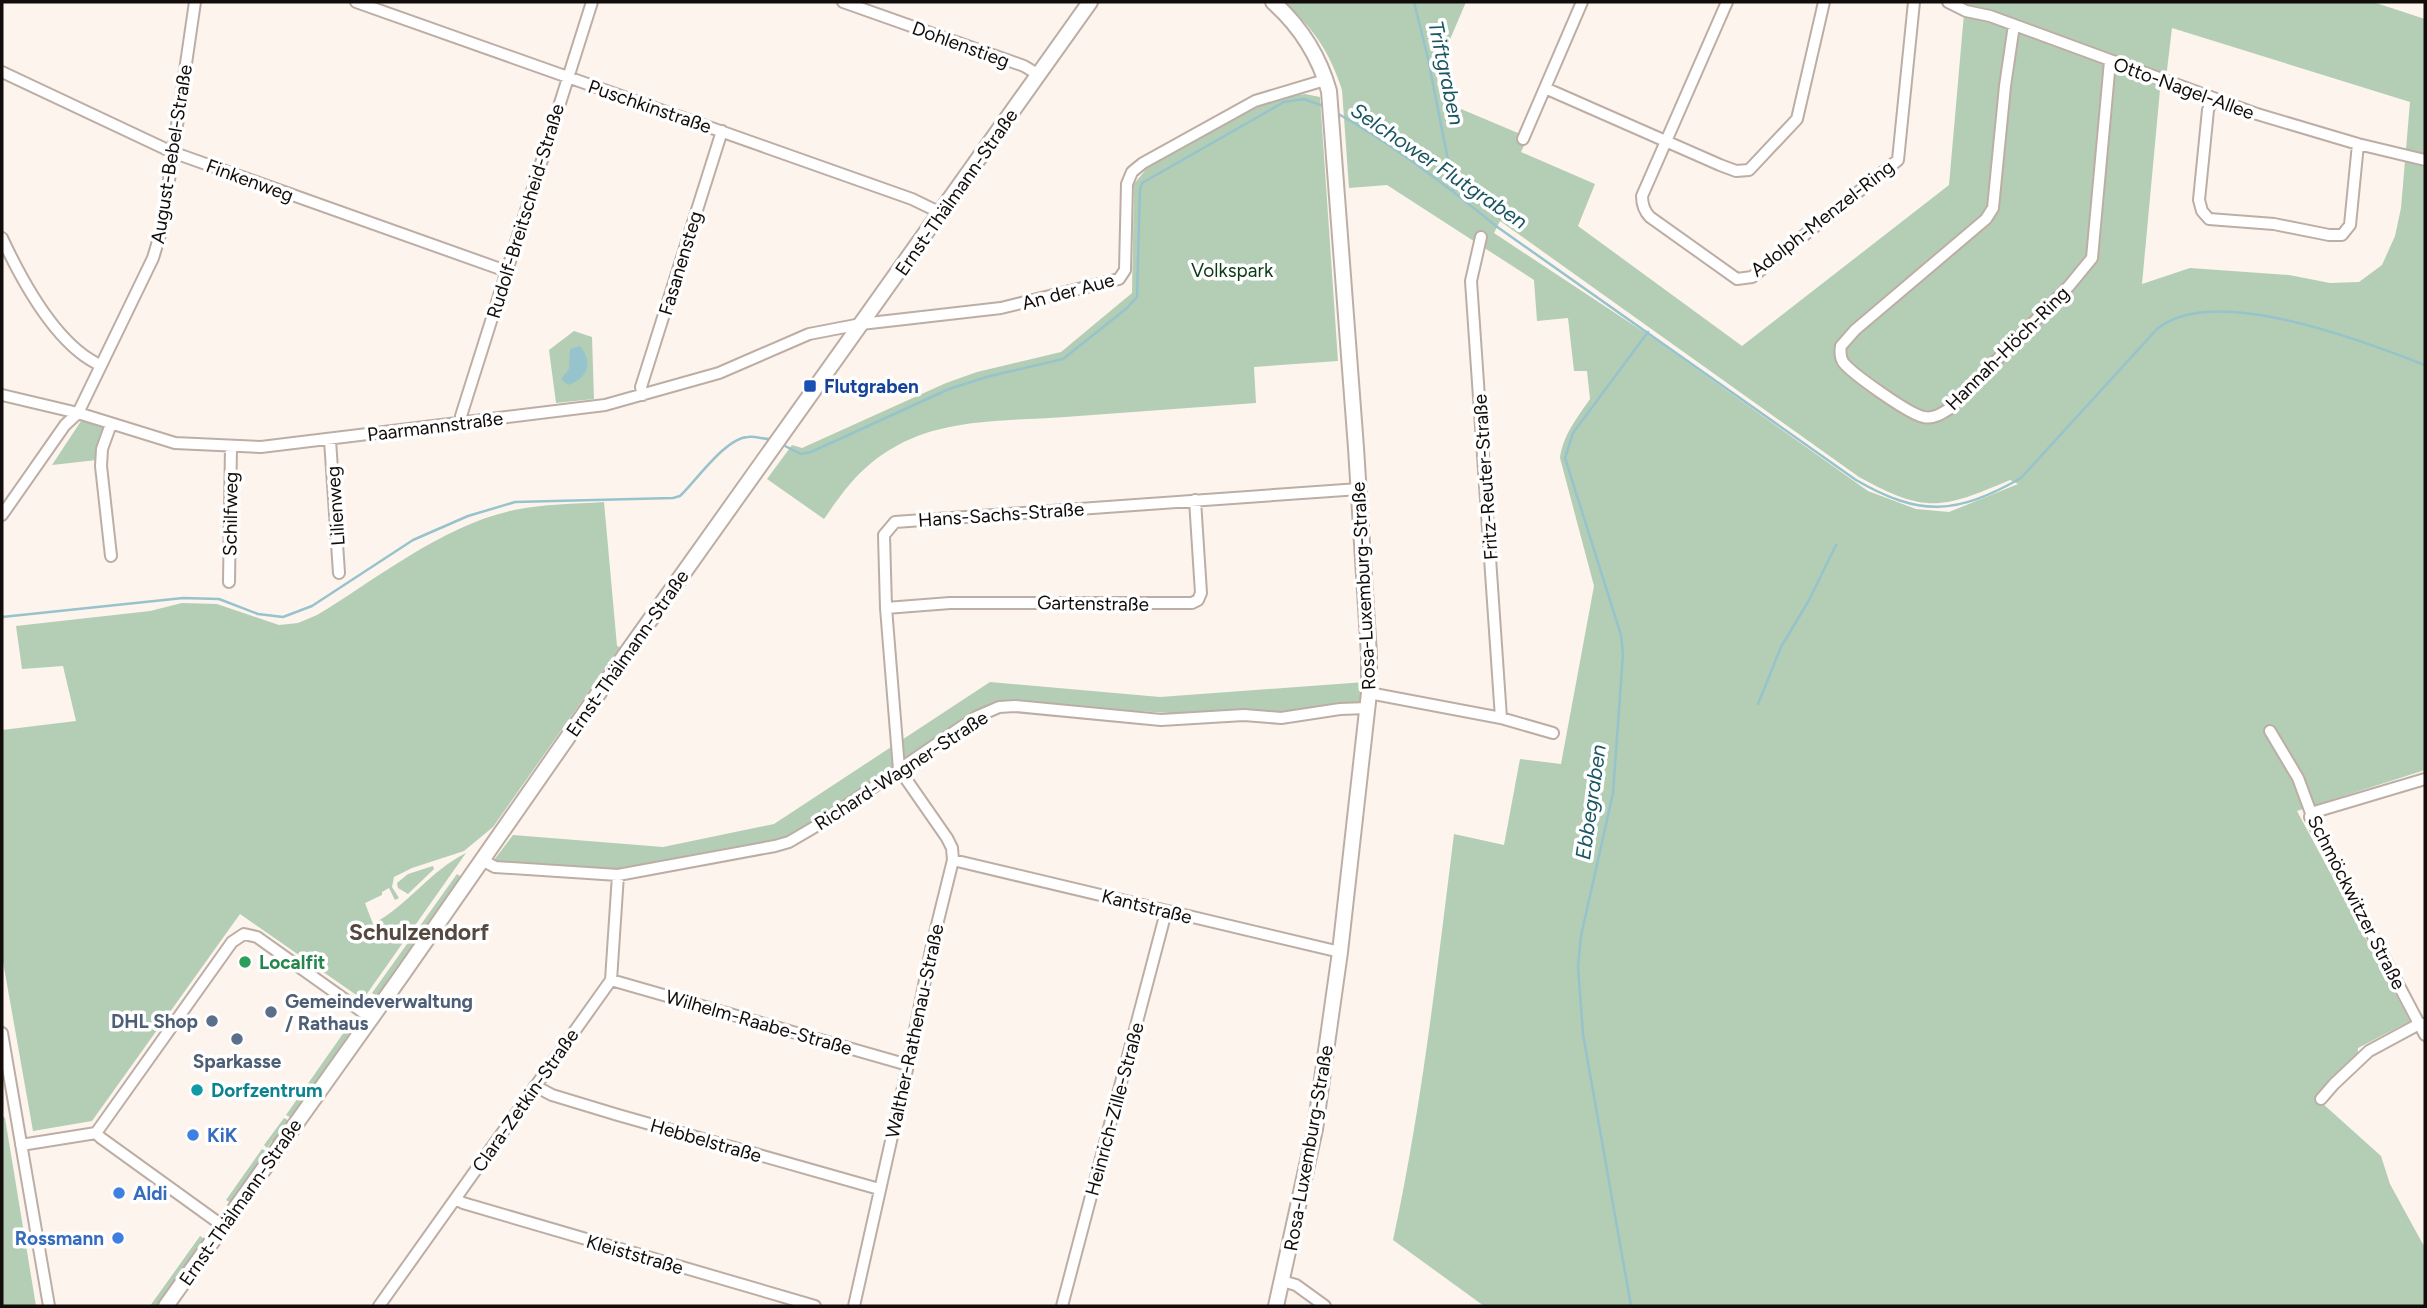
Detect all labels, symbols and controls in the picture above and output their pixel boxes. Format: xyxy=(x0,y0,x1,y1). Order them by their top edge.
street label: Dohlenstieg xyxy=(909,16,1013,73)
water label: Triftgraben xyxy=(1423,19,1470,127)
street label: Otto-Nagel-Allee xyxy=(2110,52,2257,125)
street label: August-Bebel-Straße xyxy=(146,63,197,245)
street label: Puschkinstraße xyxy=(585,75,714,138)
water label: Selchower Flutgraben xyxy=(1346,97,1532,234)
street label: Rudolf-Breitscheid-Straße xyxy=(482,101,569,321)
street label: Ernst-Thälmann-Straße xyxy=(890,105,1023,280)
street label: Finkenweg xyxy=(203,154,297,207)
street label: Adolph-Menzel-Ring xyxy=(1746,155,1899,282)
street label: Fasanensteg xyxy=(654,208,707,318)
park label: Volkspark xyxy=(1191,259,1274,282)
street label: An der Aue xyxy=(1019,268,1117,315)
street label: Hannah-Höch-Ring xyxy=(1941,282,2074,415)
place label: Flutgraben xyxy=(824,375,919,398)
marker: Flutgraben xyxy=(802,378,818,394)
street label: Fritz-Reuter-Straße xyxy=(1468,393,1503,561)
street label: Paarmannstraße xyxy=(366,407,504,446)
street label: Lilienweg xyxy=(321,465,350,547)
street label: Schilfweg xyxy=(218,472,243,556)
street label: Rosa-Luxemburg-Straße xyxy=(1347,481,1380,691)
street label: Hans-Sachs-Straße xyxy=(917,497,1085,532)
street label: Ernst-Thälmann-Straße xyxy=(561,566,694,741)
street label: Gartenstraße xyxy=(1037,591,1149,616)
street label: Richard-Wagner-Straße xyxy=(810,706,992,835)
water label: Ebbegraben xyxy=(1570,743,1611,861)
street label: Schmöckwitzer Straße xyxy=(2303,811,2411,993)
street label: Kantstraße xyxy=(1099,884,1194,929)
district label: Schulzendorf xyxy=(349,918,490,946)
street label: Walther-Rathenau-Straße xyxy=(881,922,948,1140)
place label: Localfit xyxy=(259,951,326,974)
marker: Localfit xyxy=(237,954,253,970)
street label: Wilhelm-Raabe-Straße xyxy=(663,985,855,1060)
place label: Gemeindeverwaltung / Rathaus xyxy=(285,990,473,1035)
marker: Gemeindeverwaltung / Rathaus xyxy=(263,1004,279,1020)
place label: DHL Shop xyxy=(111,1010,198,1033)
marker: DHL Shop xyxy=(204,1013,220,1029)
street label: Heinrich-Zille-Straße xyxy=(1080,1020,1149,1198)
street label: Clara-Zetkin-Straße xyxy=(467,1024,583,1176)
marker: Sparkasse xyxy=(229,1031,245,1047)
street label: Rosa-Luxemburg-Straße xyxy=(1279,1043,1338,1253)
place label: Sparkasse xyxy=(193,1050,282,1073)
place label: Dorfzentrum xyxy=(211,1079,323,1102)
marker: Dorfzentrum xyxy=(189,1082,205,1098)
street label: Hebbelstraße xyxy=(648,1114,764,1167)
street label: Ernst-Thälmann-Straße xyxy=(174,1115,307,1290)
place label: KiK xyxy=(207,1124,238,1147)
marker: KiK xyxy=(185,1127,201,1143)
place label: Aldi xyxy=(133,1182,168,1205)
marker: Aldi xyxy=(111,1185,127,1201)
place label: Rossmann xyxy=(15,1227,104,1250)
marker: Rossmann xyxy=(110,1230,126,1246)
street label: Kleiststraße xyxy=(584,1230,686,1279)

